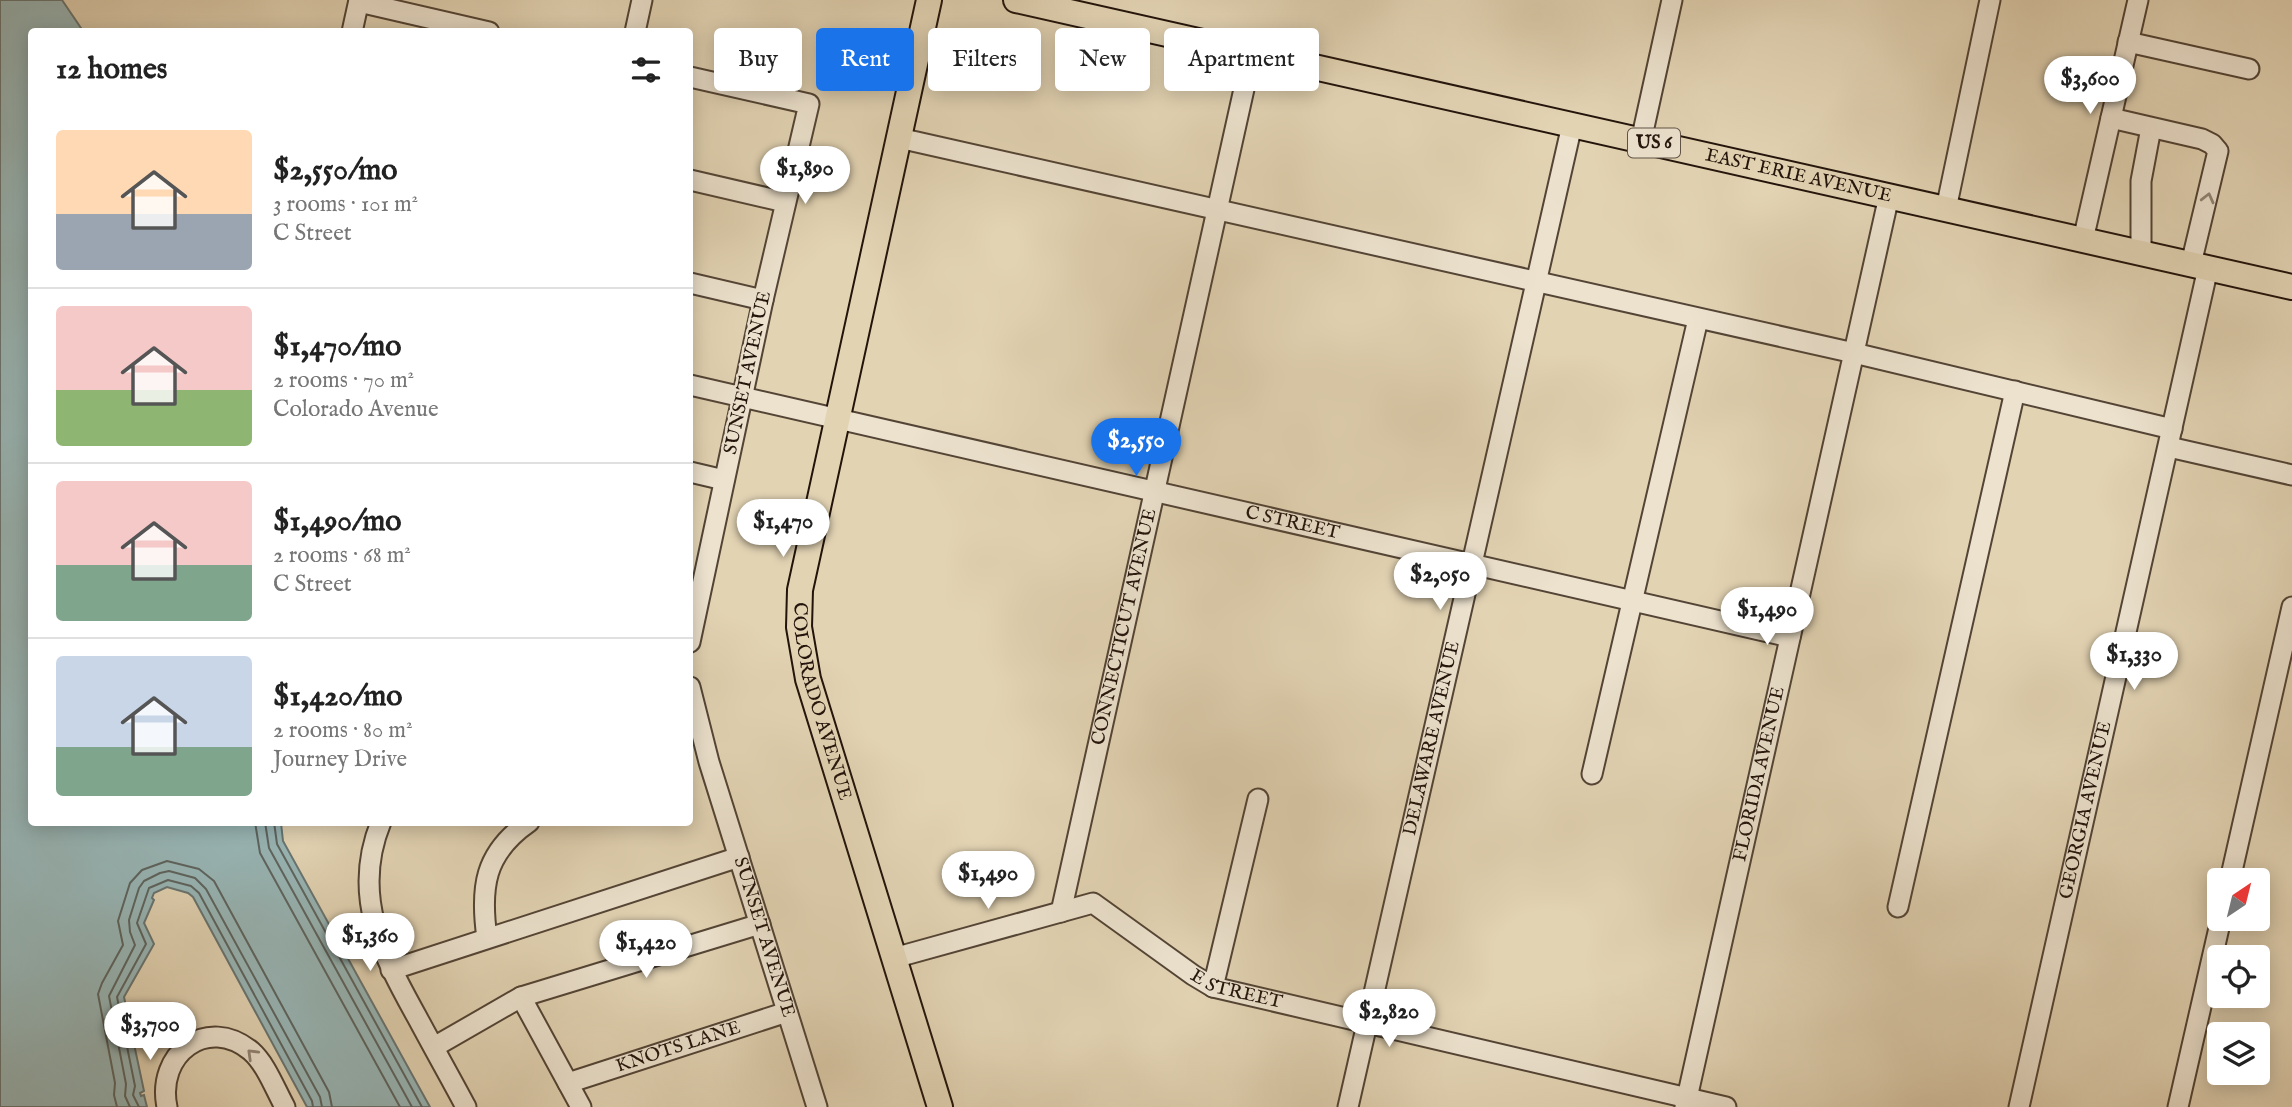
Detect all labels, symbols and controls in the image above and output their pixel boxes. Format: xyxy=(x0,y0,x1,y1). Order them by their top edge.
chip: Buy xyxy=(714,28,802,91)
chip: Rent xyxy=(816,28,914,91)
chip: Filters xyxy=(928,28,1041,91)
chip: New xyxy=(1055,28,1150,91)
chip: Apartment xyxy=(1164,28,1319,91)
text: 12 homes xyxy=(56,51,167,89)
icon: filters xyxy=(627,51,665,89)
pin: $3,600 xyxy=(2033,57,2147,116)
text: $3,600 xyxy=(2060,64,2120,93)
road number: US 6 xyxy=(1628,128,1680,158)
street label: EAST ERIE AVENUE xyxy=(1703,143,1894,209)
pin: $1,890 xyxy=(748,146,862,206)
text: $2,550/mo xyxy=(273,152,397,190)
text: $1,890 xyxy=(776,154,834,183)
icon: home xyxy=(112,158,196,242)
text: 3 rooms · 101 m² xyxy=(273,190,418,219)
one-way arrow xyxy=(2200,192,2214,204)
text: C Street xyxy=(273,219,352,248)
street label: SUNSET AVENUE xyxy=(719,289,777,457)
text: $1,470/mo xyxy=(273,328,402,366)
icon: home xyxy=(112,334,196,418)
text: 2 rooms · 70 m² xyxy=(273,366,414,395)
text: Colorado Avenue xyxy=(273,395,439,424)
pin: $2,550 xyxy=(1079,419,1193,478)
text: $2,550 xyxy=(1107,426,1165,455)
pin: $1,470 xyxy=(726,500,840,559)
street label: C STREET xyxy=(1243,501,1342,545)
text: $1,490/mo xyxy=(273,503,401,541)
street label: CONNECTICUT AVENUE xyxy=(1086,506,1162,748)
text: $1,470 xyxy=(753,507,813,536)
icon: home xyxy=(112,509,196,593)
text: 2 rooms · 68 m² xyxy=(273,541,411,570)
pin: $2,050 xyxy=(1383,552,1497,612)
text: $2,050 xyxy=(1410,560,1470,589)
text: C Street xyxy=(273,570,352,599)
pin: $1,490 xyxy=(1710,588,1824,647)
text: $1,490 xyxy=(1737,595,1797,624)
street label: COLORADO AVENUE xyxy=(787,602,857,803)
pin: $1,330 xyxy=(2077,632,2191,692)
street label: DELAWARE AVENUE xyxy=(1398,639,1466,838)
text: $1,330 xyxy=(2106,640,2162,669)
text: $1,420/mo xyxy=(273,678,402,716)
icon: home xyxy=(112,684,196,768)
street label: FLORIDA AVENUE xyxy=(1728,684,1791,864)
text: 2 rooms · 80 m² xyxy=(273,716,413,745)
street label: GEORGIA AVENUE xyxy=(2054,719,2117,902)
text: Journey Drive xyxy=(273,745,407,774)
pin: $1,490 xyxy=(931,852,1045,911)
street label: SUNSET AVENUE xyxy=(728,854,800,1020)
text: $1,490 xyxy=(958,859,1018,888)
north arrow xyxy=(2207,868,2270,931)
map controls xyxy=(2207,868,2270,1085)
pin: $1,360 xyxy=(313,914,427,973)
pin: $1,420 xyxy=(589,920,703,980)
text: $1,360 xyxy=(341,921,399,950)
text: $1,420 xyxy=(615,928,677,957)
button: locate xyxy=(2207,945,2270,1008)
street label: E STREET xyxy=(1186,964,1285,1015)
pin: $2,820 xyxy=(1332,990,1446,1049)
text: $2,820 xyxy=(1359,997,1419,1026)
pin: $3,700 xyxy=(93,1002,207,1062)
text: $3,700 xyxy=(120,1010,180,1039)
street label: KNOTS LANE xyxy=(613,1016,744,1079)
button: layers xyxy=(2207,1022,2270,1085)
one-way arrow xyxy=(247,1050,260,1063)

